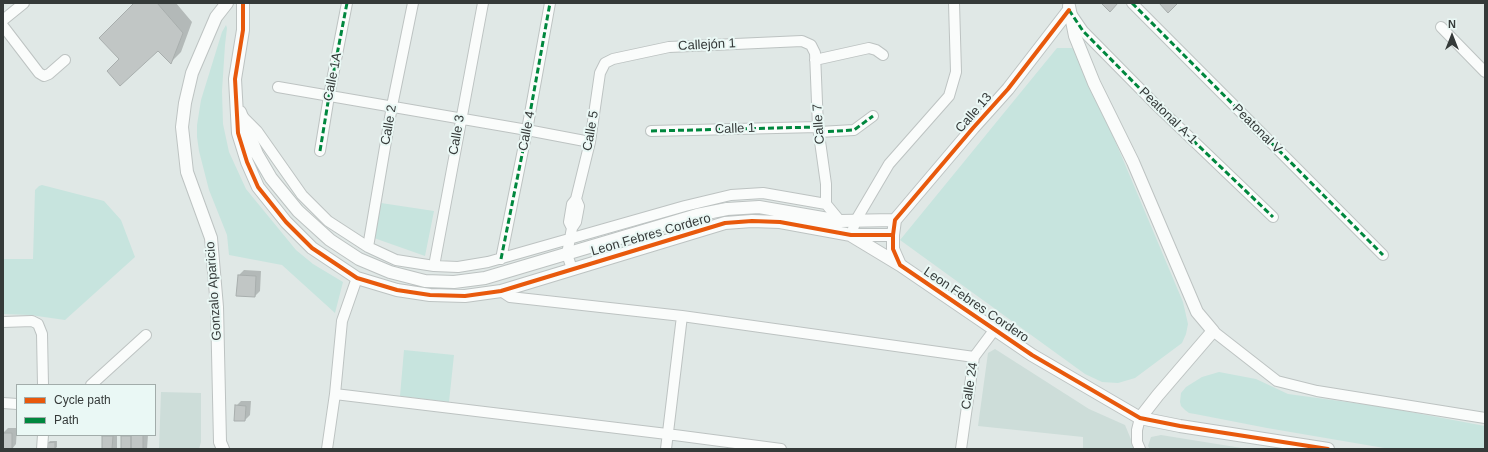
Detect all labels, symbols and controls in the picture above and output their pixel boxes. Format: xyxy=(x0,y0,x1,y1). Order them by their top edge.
north arrow xyxy=(1432,16,1472,56)
text: N xyxy=(1448,18,1456,30)
street label: Callejón 1 xyxy=(678,36,736,54)
street label: Calle 1A xyxy=(321,51,345,103)
street label: Peatonal A-1 xyxy=(1136,84,1200,148)
street label: Calle 13 xyxy=(952,90,996,136)
street label: Peatonal V xyxy=(1229,101,1285,157)
street label: Calle 7 xyxy=(810,103,828,145)
street label: Calle 2 xyxy=(378,104,400,146)
street label: Calle 4 xyxy=(515,110,539,152)
street label: Calle 5 xyxy=(580,110,602,152)
street label: Calle 3 xyxy=(446,114,468,156)
street label: Calle 1 xyxy=(715,120,755,138)
street label: Leon Febres Cordero xyxy=(589,210,713,260)
street label: Gonzalo Aparicio xyxy=(203,241,225,341)
street label: Leon Febres Cordero xyxy=(920,264,1032,346)
street label: Calle 24 xyxy=(959,361,981,411)
legend xyxy=(16,384,156,436)
text: Cycle path xyxy=(54,393,111,407)
text: Path xyxy=(54,413,79,427)

